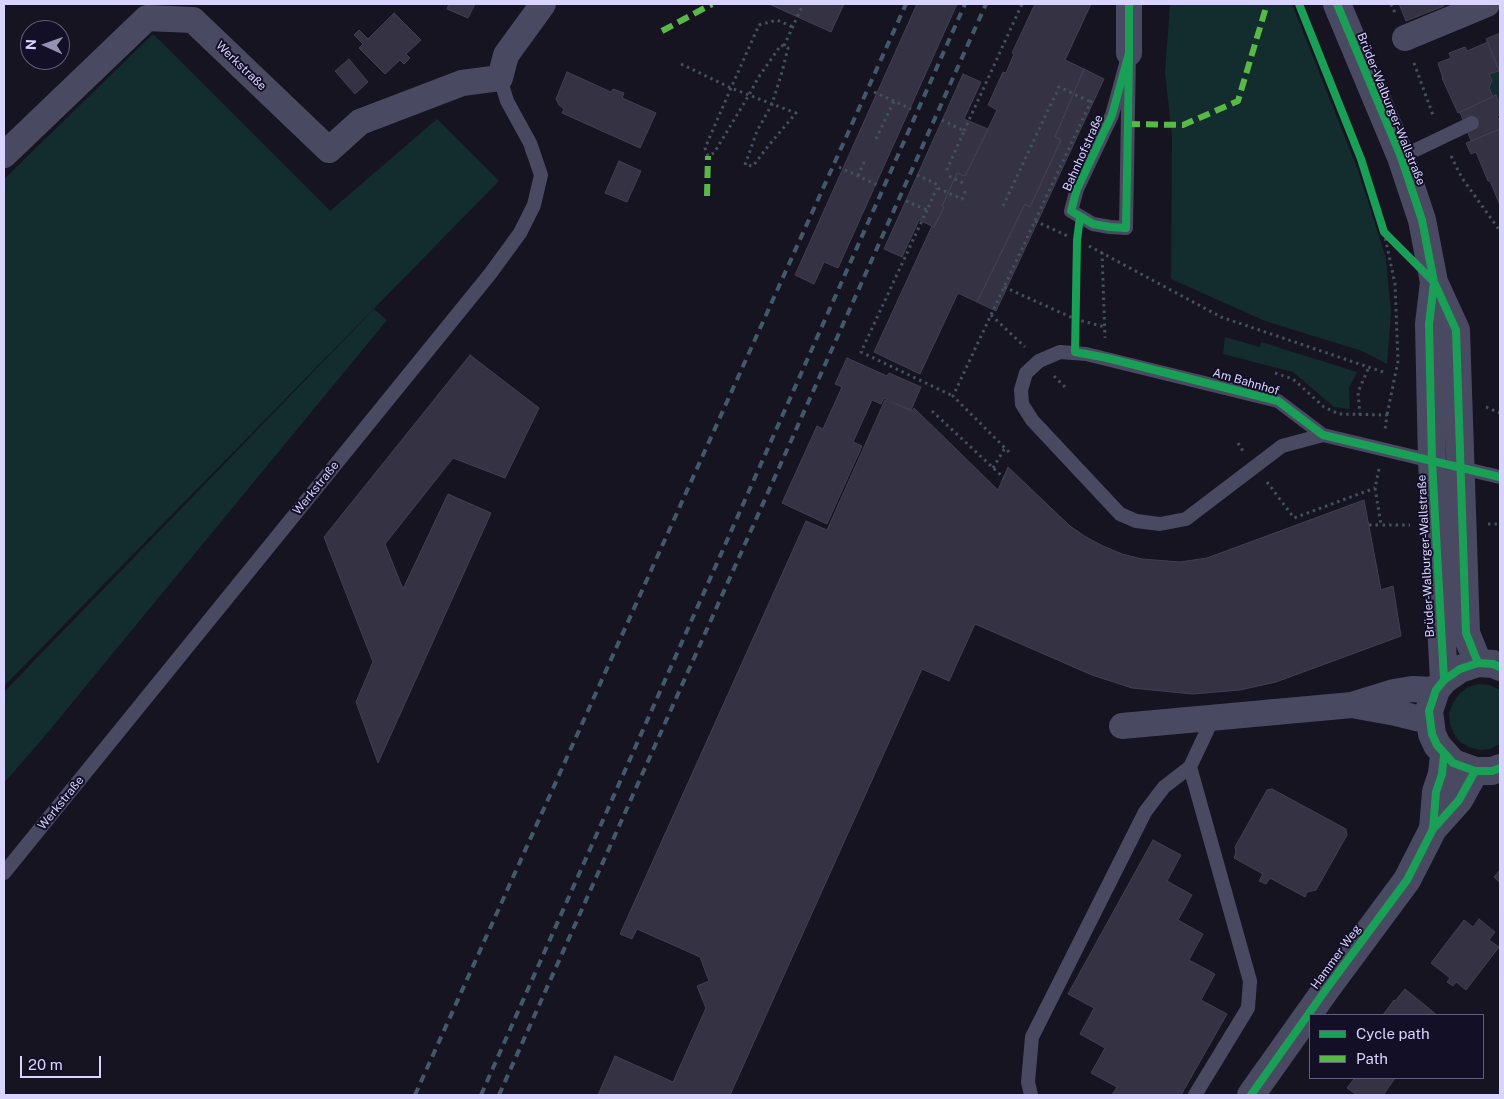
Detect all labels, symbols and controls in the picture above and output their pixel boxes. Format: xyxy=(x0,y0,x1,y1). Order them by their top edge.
north arrow xyxy=(20,20,70,70)
street label: Brüder-Walburger-Wallstraße xyxy=(1354,31,1428,187)
street label: Werkstraße xyxy=(213,38,269,94)
text: N xyxy=(23,39,39,50)
street label: Bahnhofstraße xyxy=(1060,113,1106,193)
street label: Am Bahnhof xyxy=(1211,366,1281,398)
street label: Werkstraße xyxy=(290,458,342,518)
street label: Brüder-Walburger-Wallstraße xyxy=(1415,474,1437,638)
street label: Werkstraße xyxy=(35,773,87,833)
street label: Hammer Weg xyxy=(1308,922,1364,992)
legend xyxy=(1309,1014,1484,1079)
text: Cycle path xyxy=(1356,1025,1430,1042)
scale bar xyxy=(22,1046,104,1078)
text: Path xyxy=(1356,1050,1388,1067)
text: 20 m xyxy=(28,1056,63,1073)

